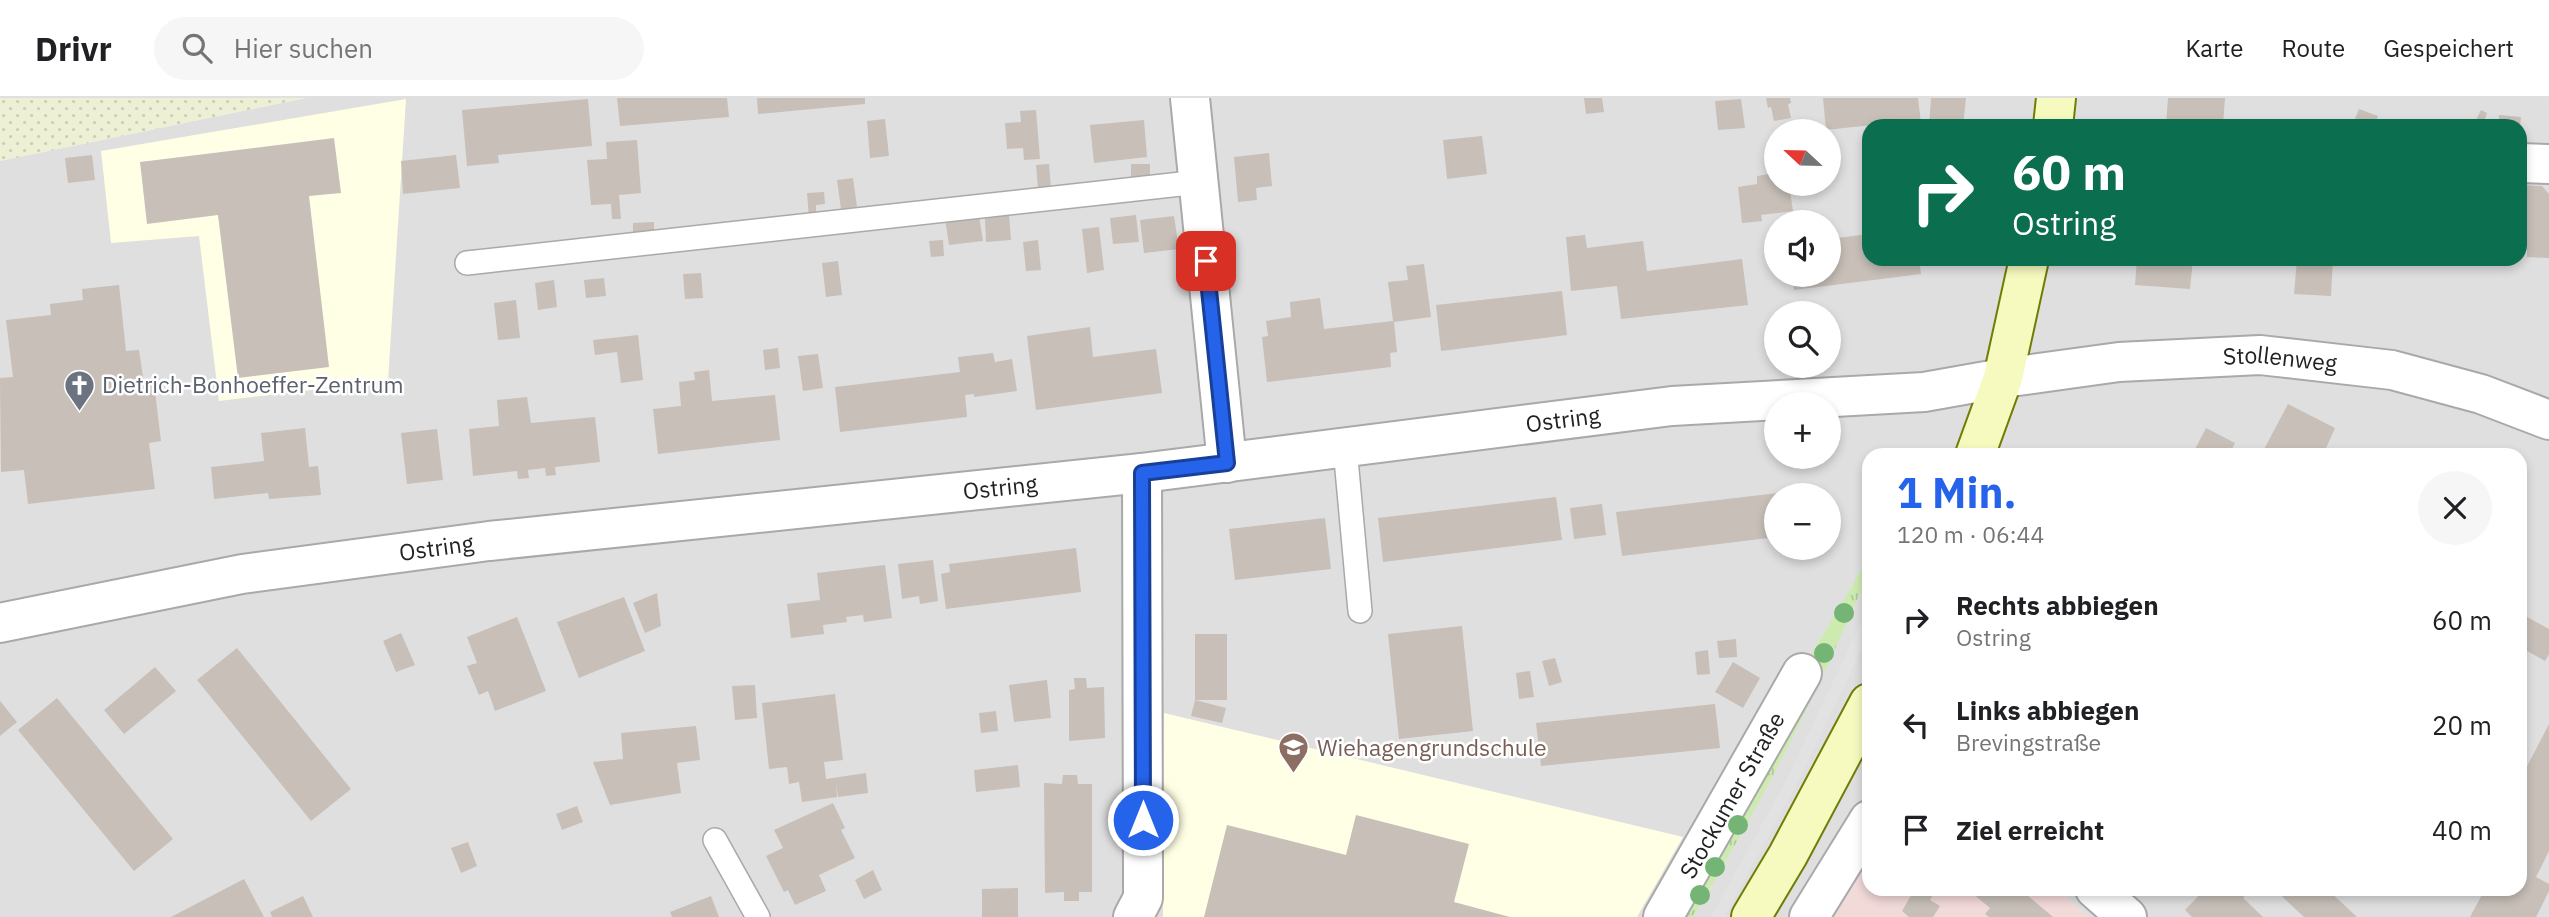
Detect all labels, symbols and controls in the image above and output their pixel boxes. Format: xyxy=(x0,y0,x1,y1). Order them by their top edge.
search box xyxy=(154,17,644,80)
text: Drivr xyxy=(35,27,112,70)
icon: search xyxy=(178,29,216,67)
text: Hier suchen xyxy=(234,31,373,65)
text: Karte xyxy=(2185,32,2244,64)
text: Route xyxy=(2282,32,2345,64)
text: Gespeichert xyxy=(2383,32,2514,64)
north arrow xyxy=(1764,119,1841,196)
map controls xyxy=(1764,119,1841,560)
text: 60 m xyxy=(2012,140,2126,203)
icon: right xyxy=(1897,147,1988,238)
text: Ostring xyxy=(2012,202,2116,244)
button: sound xyxy=(1764,210,1841,287)
pin xyxy=(1176,231,1236,291)
icon: arrive xyxy=(1187,242,1225,280)
button: search xyxy=(1764,301,1841,378)
street label: Stollenweg xyxy=(2222,339,2339,378)
church icon: Dietrich-Bonhoeffer-Zentrum xyxy=(62,368,96,412)
place label: Dietrich-Bonhoeffer-Zentrum xyxy=(102,369,404,399)
button: + xyxy=(1764,392,1841,469)
street label: Ostring xyxy=(1524,399,1602,438)
text: 1 Min. xyxy=(1897,465,2017,520)
street label: Ostring xyxy=(961,468,1039,506)
button: close xyxy=(2418,471,2492,545)
button: − xyxy=(1764,483,1841,560)
text: 120 m · 06:44 xyxy=(1897,519,2044,549)
street label: Ostring xyxy=(397,527,475,567)
text: Rechts abbiegen xyxy=(1956,588,2159,622)
icon: right xyxy=(1897,601,1935,639)
text: 60 m xyxy=(2432,603,2492,637)
text: Ostring xyxy=(1956,622,2031,652)
text: Links abbiegen xyxy=(1956,693,2139,727)
street label: Stockumer Straße xyxy=(1672,706,1791,883)
icon: left xyxy=(1897,706,1935,744)
text: 20 m xyxy=(2432,708,2492,742)
text: Brevingstraße xyxy=(1956,727,2101,757)
school or university icon: Wiehagengrundschule xyxy=(1277,731,1311,775)
place label: Wiehagengrundschule xyxy=(1317,732,1547,762)
position arrow xyxy=(1106,783,1180,857)
icon: arrive xyxy=(1897,811,1935,849)
text: Ziel erreicht xyxy=(1956,813,2104,847)
text: 40 m xyxy=(2432,813,2492,847)

